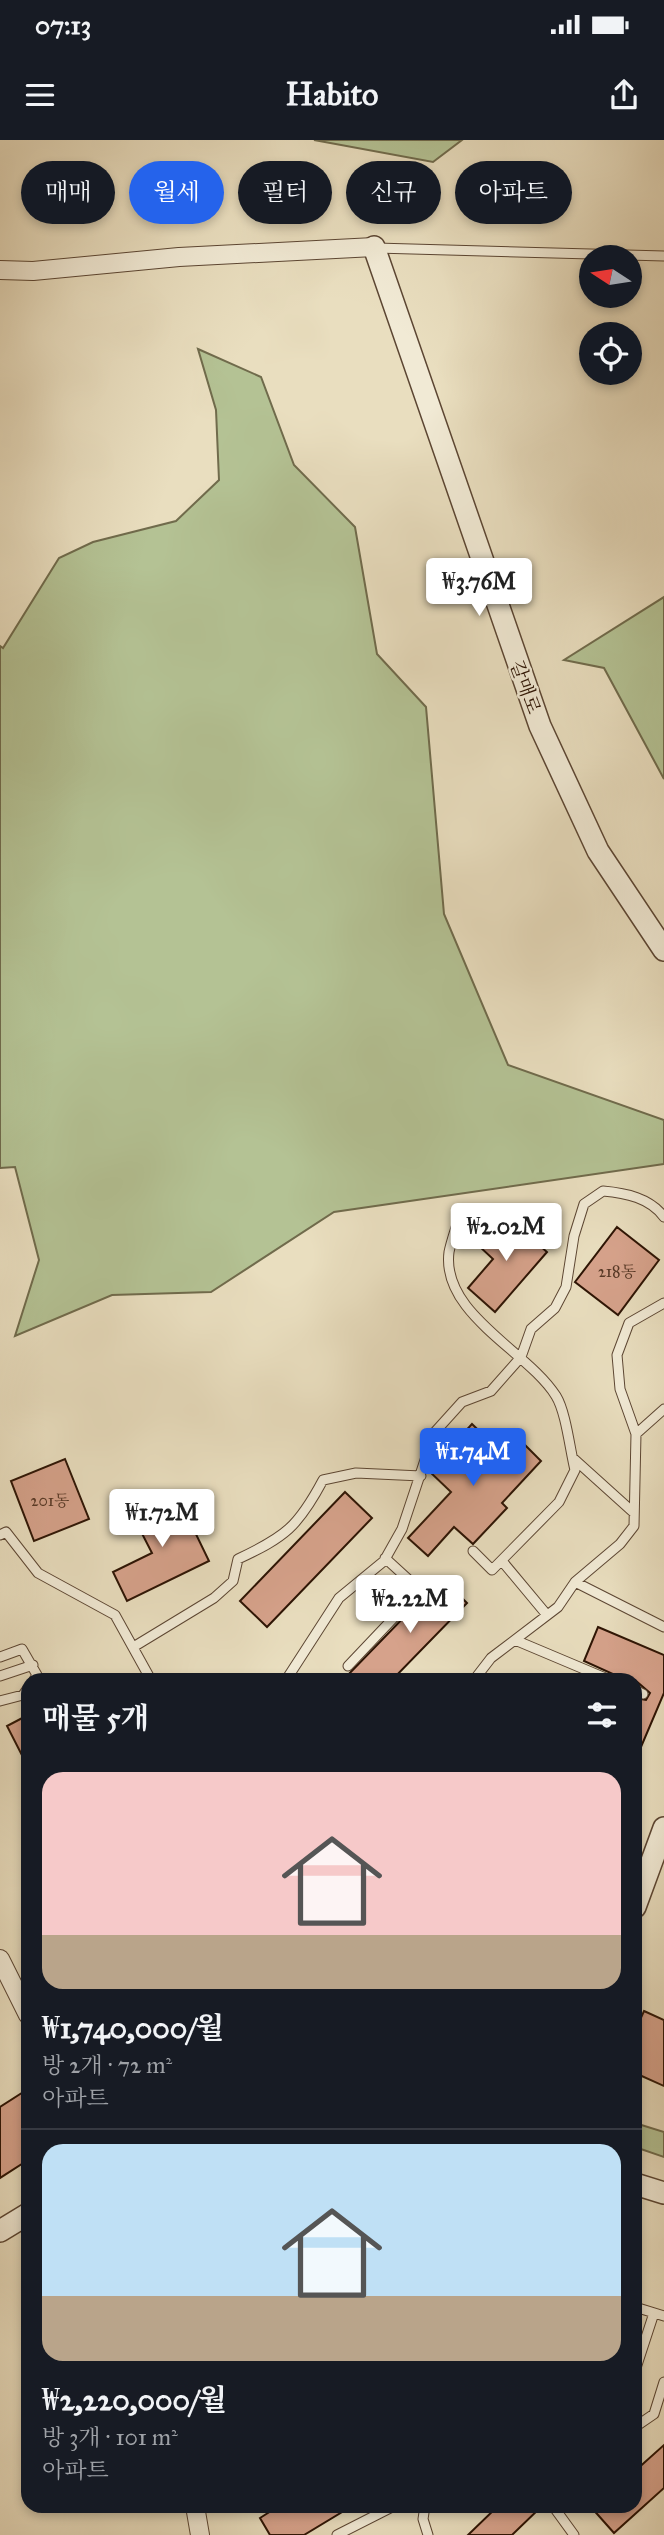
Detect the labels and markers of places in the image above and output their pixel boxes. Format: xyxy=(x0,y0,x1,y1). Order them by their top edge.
pin: ₩3.76M xyxy=(422,559,536,618)
pin: ₩2.02M xyxy=(449,1204,563,1263)
pin: ₩1.74M xyxy=(416,1428,530,1488)
pin: ₩1.72M xyxy=(105,1490,219,1549)
pin: ₩2.22M xyxy=(353,1576,467,1635)

